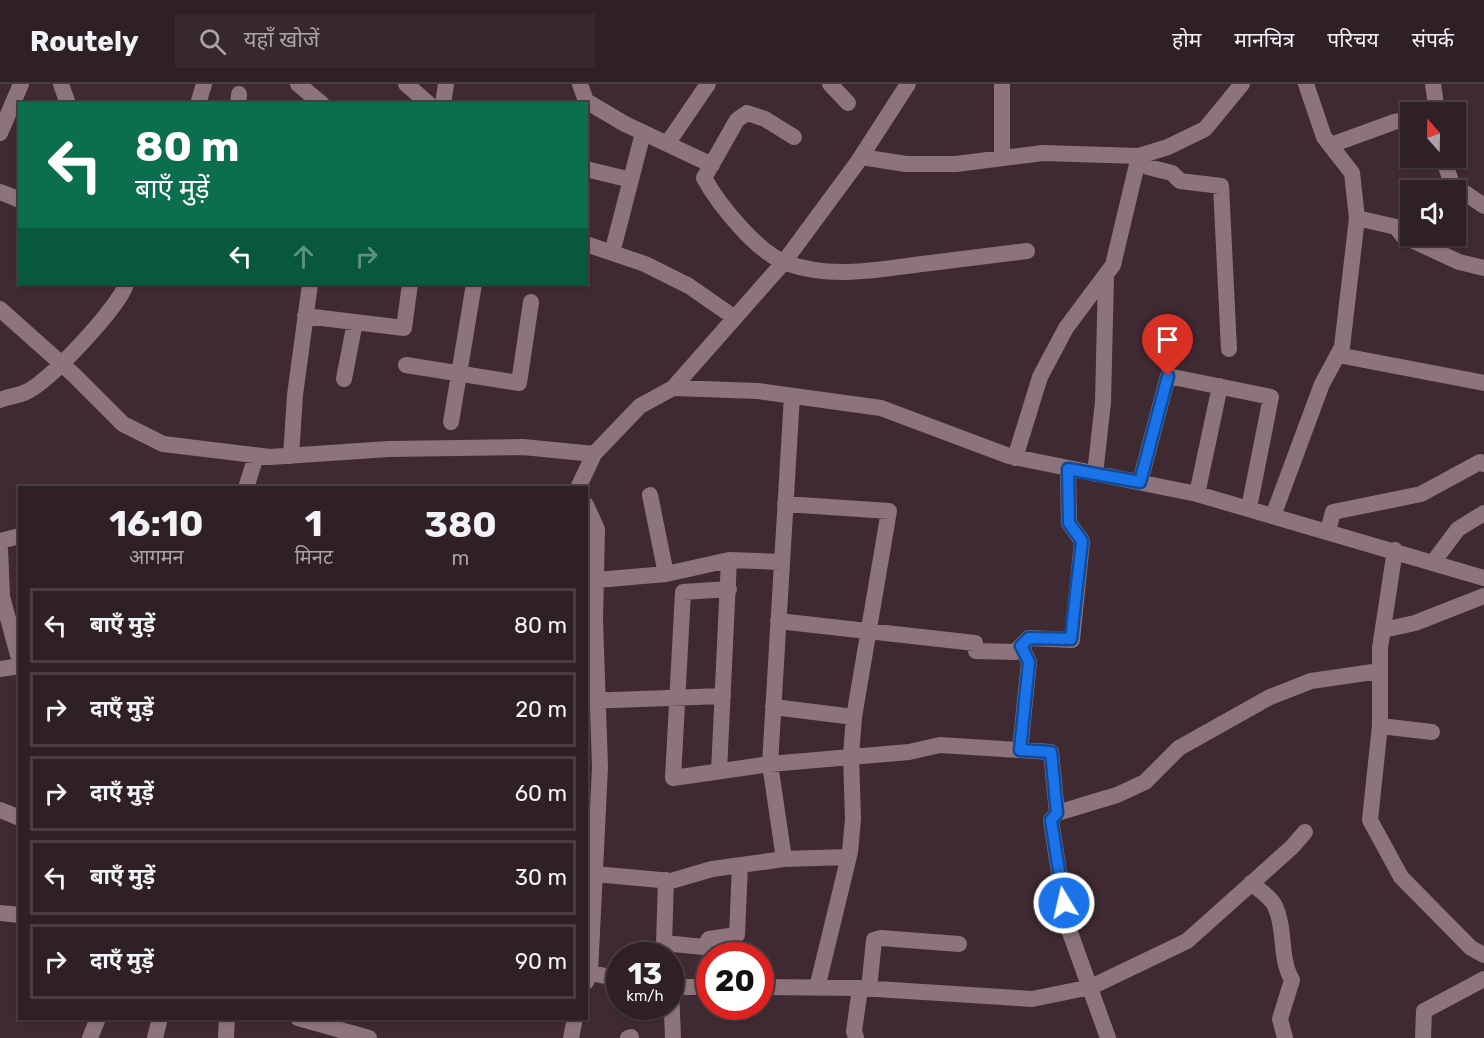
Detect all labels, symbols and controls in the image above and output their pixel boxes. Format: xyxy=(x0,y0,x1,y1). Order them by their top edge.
search box xyxy=(175,14,595,68)
text: Routely xyxy=(30,25,139,58)
icon: search xyxy=(196,25,229,58)
text: यहाँ खोजें xyxy=(244,26,319,53)
text: होम xyxy=(1172,27,1201,52)
text: मानचित्र xyxy=(1234,27,1294,52)
text: परिचय xyxy=(1327,27,1379,52)
text: संपर्क xyxy=(1412,27,1454,52)
north arrow xyxy=(1400,102,1466,168)
map controls xyxy=(1400,102,1466,246)
text: 80 m xyxy=(135,122,239,172)
icon: left xyxy=(36,126,114,204)
text: बाएँ मुड़ें xyxy=(135,173,210,205)
button: sound xyxy=(1400,180,1466,246)
icon: left xyxy=(224,240,257,273)
icon: ahead xyxy=(287,240,320,273)
icon: right xyxy=(350,240,383,273)
pin xyxy=(1142,314,1193,376)
icon: arrive xyxy=(1151,323,1184,356)
text: 16:10 xyxy=(109,502,203,545)
text: 1 xyxy=(305,502,323,545)
text: 380 xyxy=(424,503,497,546)
text: आगमन xyxy=(129,545,184,569)
text: मिनट xyxy=(295,545,333,569)
text: m xyxy=(452,546,469,570)
icon: left xyxy=(39,609,72,642)
text: बाएँ मुड़ें xyxy=(90,611,155,638)
text: 80 m xyxy=(514,612,567,639)
icon: right xyxy=(39,693,72,726)
text: दाएँ मुड़ें xyxy=(90,695,154,722)
text: 20 m xyxy=(515,696,567,723)
icon: right xyxy=(39,777,72,810)
text: दाएँ मुड़ें xyxy=(90,779,154,806)
text: 60 m xyxy=(515,780,567,807)
icon: left xyxy=(39,861,72,894)
text: बाएँ मुड़ें xyxy=(90,863,155,890)
text: 30 m xyxy=(515,864,567,891)
position arrow xyxy=(1032,871,1096,935)
speed limit sign: 20 xyxy=(696,942,774,1020)
icon: right xyxy=(39,945,72,978)
text: दाएँ मुड़ें xyxy=(90,947,154,974)
text: 90 m xyxy=(515,948,567,975)
text: 13 xyxy=(628,956,662,992)
text: km/h xyxy=(626,987,664,1005)

